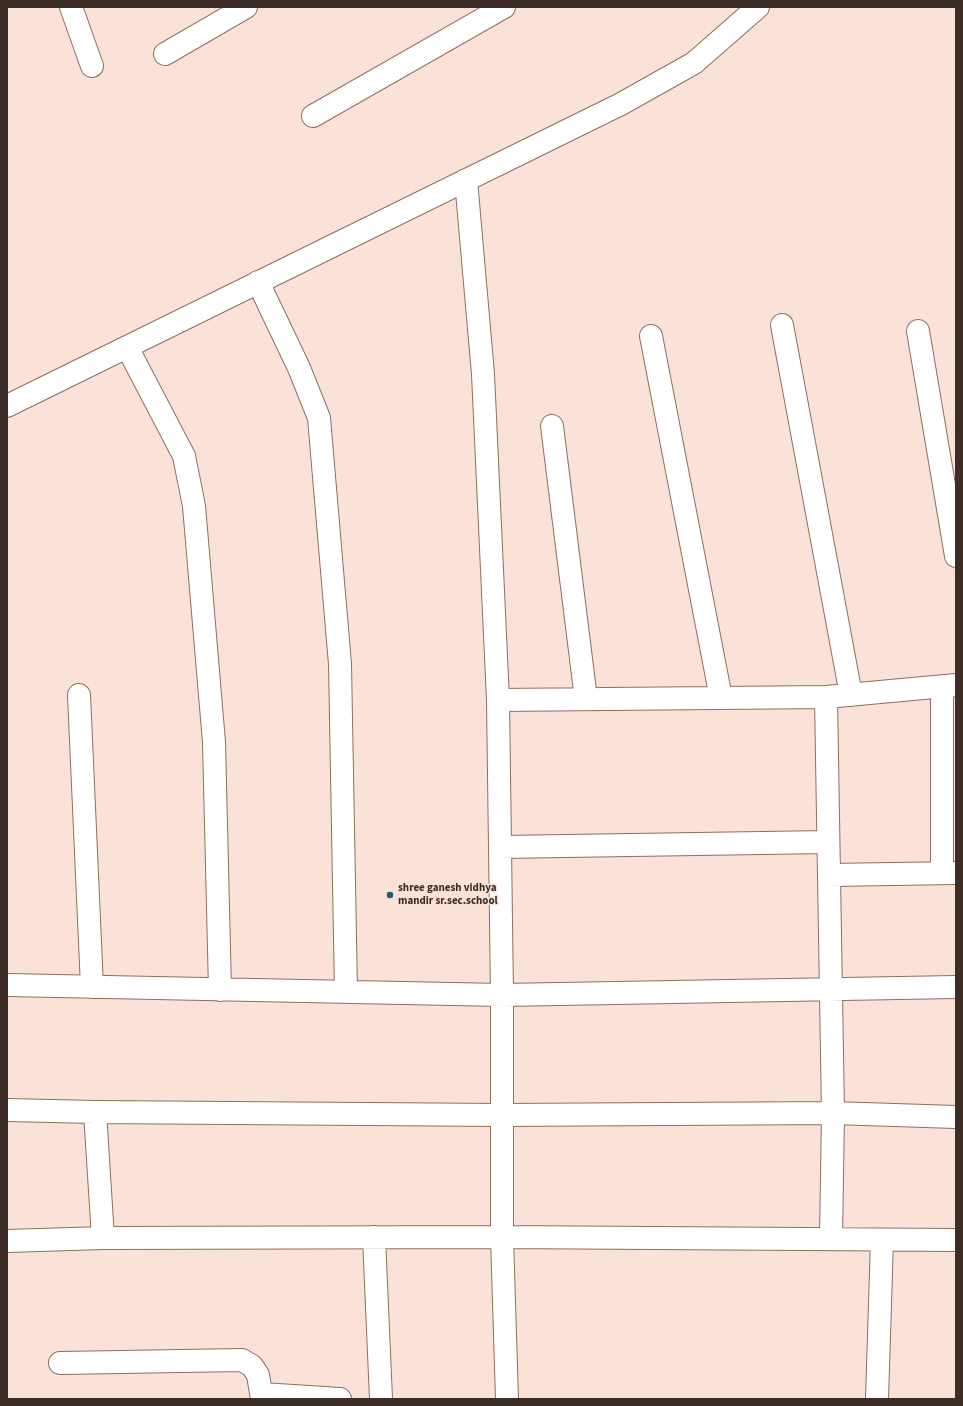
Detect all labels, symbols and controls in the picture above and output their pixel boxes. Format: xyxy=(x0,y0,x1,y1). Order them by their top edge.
place label: shree ganesh vidhya mandir sr.sec.school xyxy=(398,882,498,908)
marker: shree ganesh vidhya mandir sr.sec.school xyxy=(385,890,395,900)

